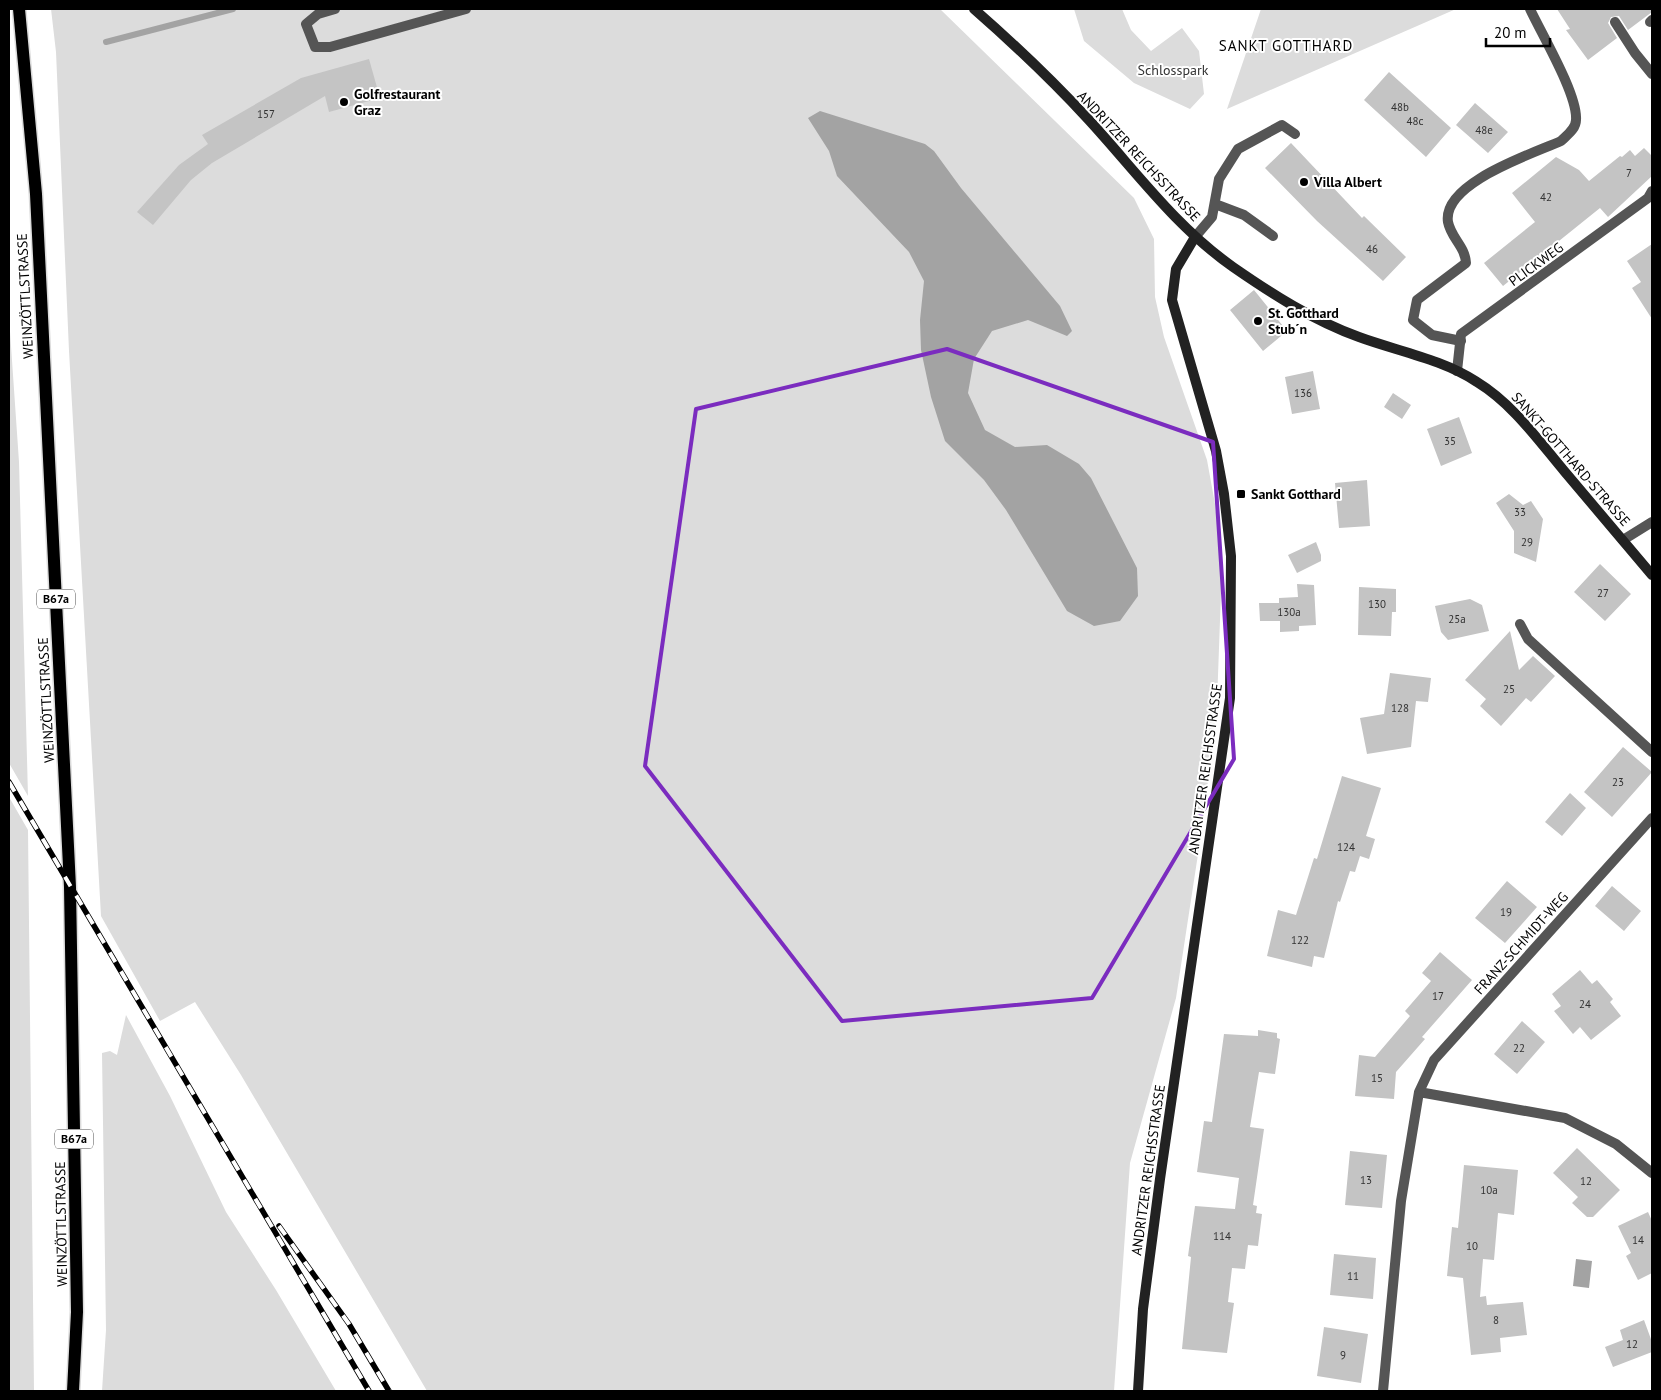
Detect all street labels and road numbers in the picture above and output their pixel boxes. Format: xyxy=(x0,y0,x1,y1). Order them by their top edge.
street label: ANDRITZER REICHSSTRASSE xyxy=(1074,87,1204,225)
street label: WEINZÖTTLSTRASSE xyxy=(13,233,37,359)
street label: PLICKWEG xyxy=(1505,238,1567,290)
street label: SANKT-GOTTHARD-STRASSE xyxy=(1508,388,1634,530)
road number: B67a xyxy=(37,590,75,608)
street label: WEINZÖTTLSTRASSE xyxy=(34,637,58,763)
street label: ANDRITZER REICHSSTRASSE xyxy=(1184,682,1226,856)
street label: FRANZ-SCHMIDT-WEG xyxy=(1470,888,1572,998)
street label: ANDRITZER REICHSSTRASSE xyxy=(1127,1083,1169,1257)
road number: B67a xyxy=(55,1130,93,1148)
street label: WEINZÖTTLSTRASSE xyxy=(51,1161,71,1287)

